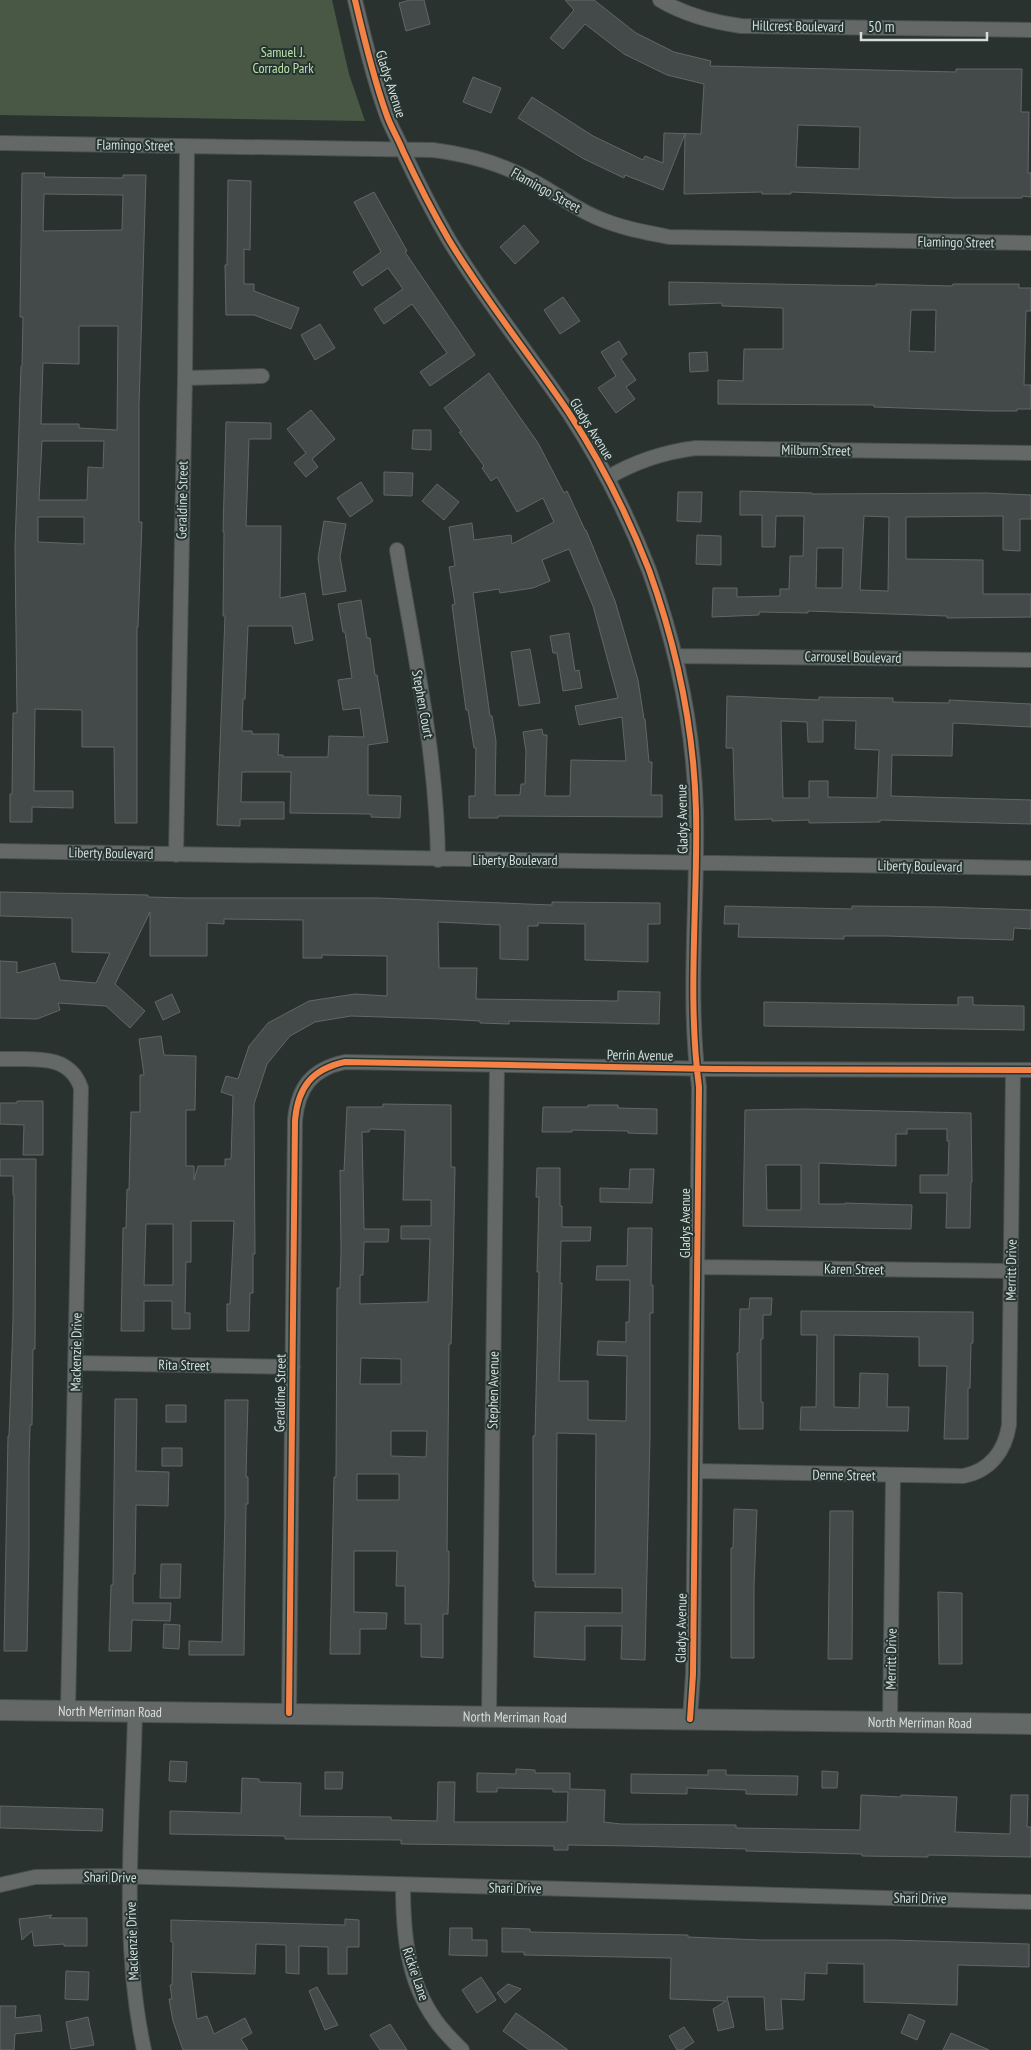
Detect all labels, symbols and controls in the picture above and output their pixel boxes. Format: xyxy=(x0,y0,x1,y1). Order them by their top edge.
scale bar xyxy=(861,10,987,42)
street label: Hillcrest Boulevard xyxy=(752,16,844,36)
text: 50 m xyxy=(868,17,894,36)
park label: Samuel J. Corrado Park xyxy=(252,43,314,77)
street label: Gladys Avenue xyxy=(372,48,410,120)
street label: Flamingo Street xyxy=(96,135,174,155)
street label: Flamingo Street xyxy=(508,163,584,217)
street label: Flamingo Street xyxy=(917,232,995,252)
street label: Gladys Avenue xyxy=(566,395,618,464)
street label: Milburn Street xyxy=(781,440,851,460)
street label: Geraldine Street xyxy=(172,461,192,539)
street label: Carrousel Boulevard xyxy=(804,647,902,667)
street label: Stephen Court xyxy=(408,669,438,740)
street label: Gladys Avenue xyxy=(672,784,692,854)
street label: Liberty Boulevard xyxy=(68,843,154,863)
street label: Liberty Boulevard xyxy=(473,851,557,869)
street label: Liberty Boulevard xyxy=(877,856,963,876)
street label: Perrin Avenue xyxy=(607,1045,674,1065)
street label: Gladys Avenue xyxy=(676,1188,694,1258)
street label: Merritt Drive xyxy=(1001,1239,1021,1301)
street label: Karen Street xyxy=(824,1259,884,1279)
street label: Mackenzie Drive xyxy=(66,1312,86,1392)
street label: Stephen Avenue xyxy=(483,1351,503,1429)
street label: Geraldine Street xyxy=(270,1354,290,1432)
street label: Rita Street xyxy=(158,1356,210,1374)
street label: Denne Street xyxy=(812,1465,876,1485)
street label: Gladys Avenue xyxy=(671,1593,691,1663)
street label: Merritt Drive xyxy=(881,1628,901,1690)
street label: North Merriman Road xyxy=(58,1702,162,1721)
street label: North Merriman Road xyxy=(463,1707,567,1727)
street label: North Merriman Road xyxy=(868,1713,972,1732)
street label: Shari Drive xyxy=(83,1868,137,1886)
street label: Shari Drive xyxy=(488,1879,542,1897)
street label: Shari Drive xyxy=(893,1889,947,1907)
street label: Mackenzie Drive xyxy=(122,1901,142,1981)
street label: Rickie Lane xyxy=(399,1945,434,2003)

